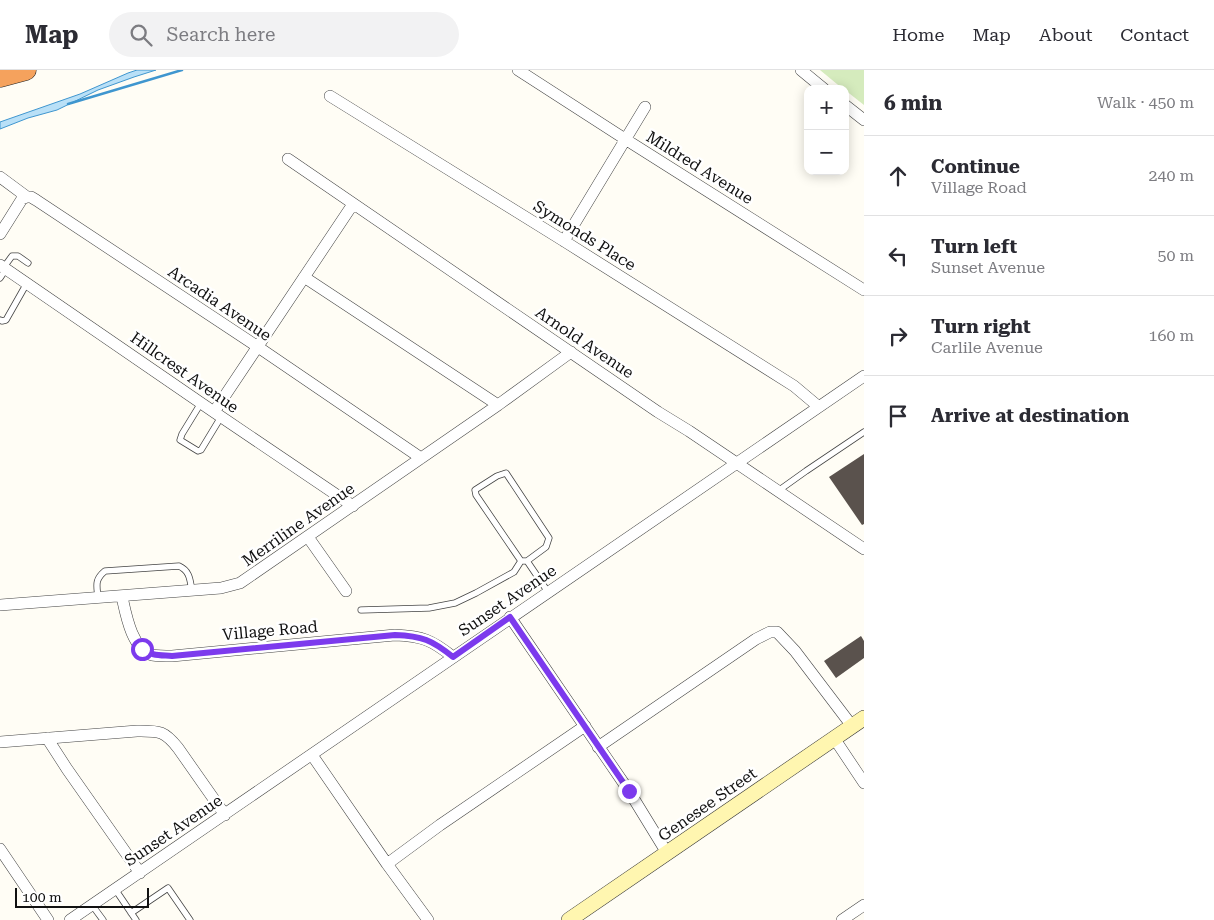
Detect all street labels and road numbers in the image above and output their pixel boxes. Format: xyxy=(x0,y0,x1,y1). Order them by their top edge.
street label: Mildred Avenue xyxy=(643,127,757,208)
street label: Symonds Place xyxy=(530,196,640,275)
street label: Arcadia Avenue xyxy=(164,262,275,345)
street label: Arnold Avenue xyxy=(532,303,638,382)
street label: Hillcrest Avenue xyxy=(127,328,243,417)
street label: Merriline Avenue xyxy=(238,478,358,570)
street label: Sunset Avenue xyxy=(455,561,560,640)
street label: Village Road xyxy=(222,617,319,644)
street label: Genesee Street xyxy=(654,763,760,845)
street label: Sunset Avenue xyxy=(121,791,226,870)

